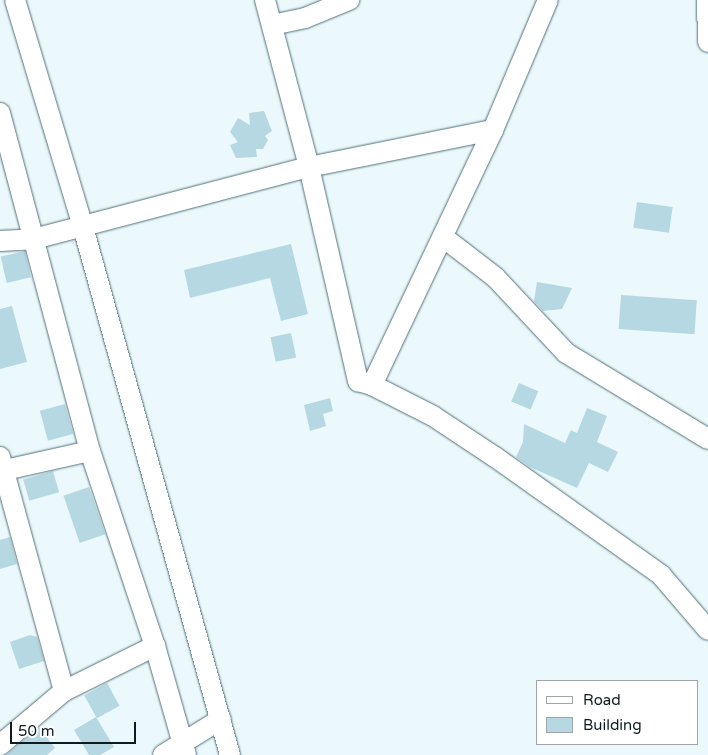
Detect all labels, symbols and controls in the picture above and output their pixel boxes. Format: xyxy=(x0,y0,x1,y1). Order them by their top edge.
legend xyxy=(536,680,698,745)
text: Road xyxy=(583,691,621,709)
scale bar xyxy=(12,712,139,744)
text: Building xyxy=(583,716,642,734)
text: 50 m xyxy=(18,722,55,740)

